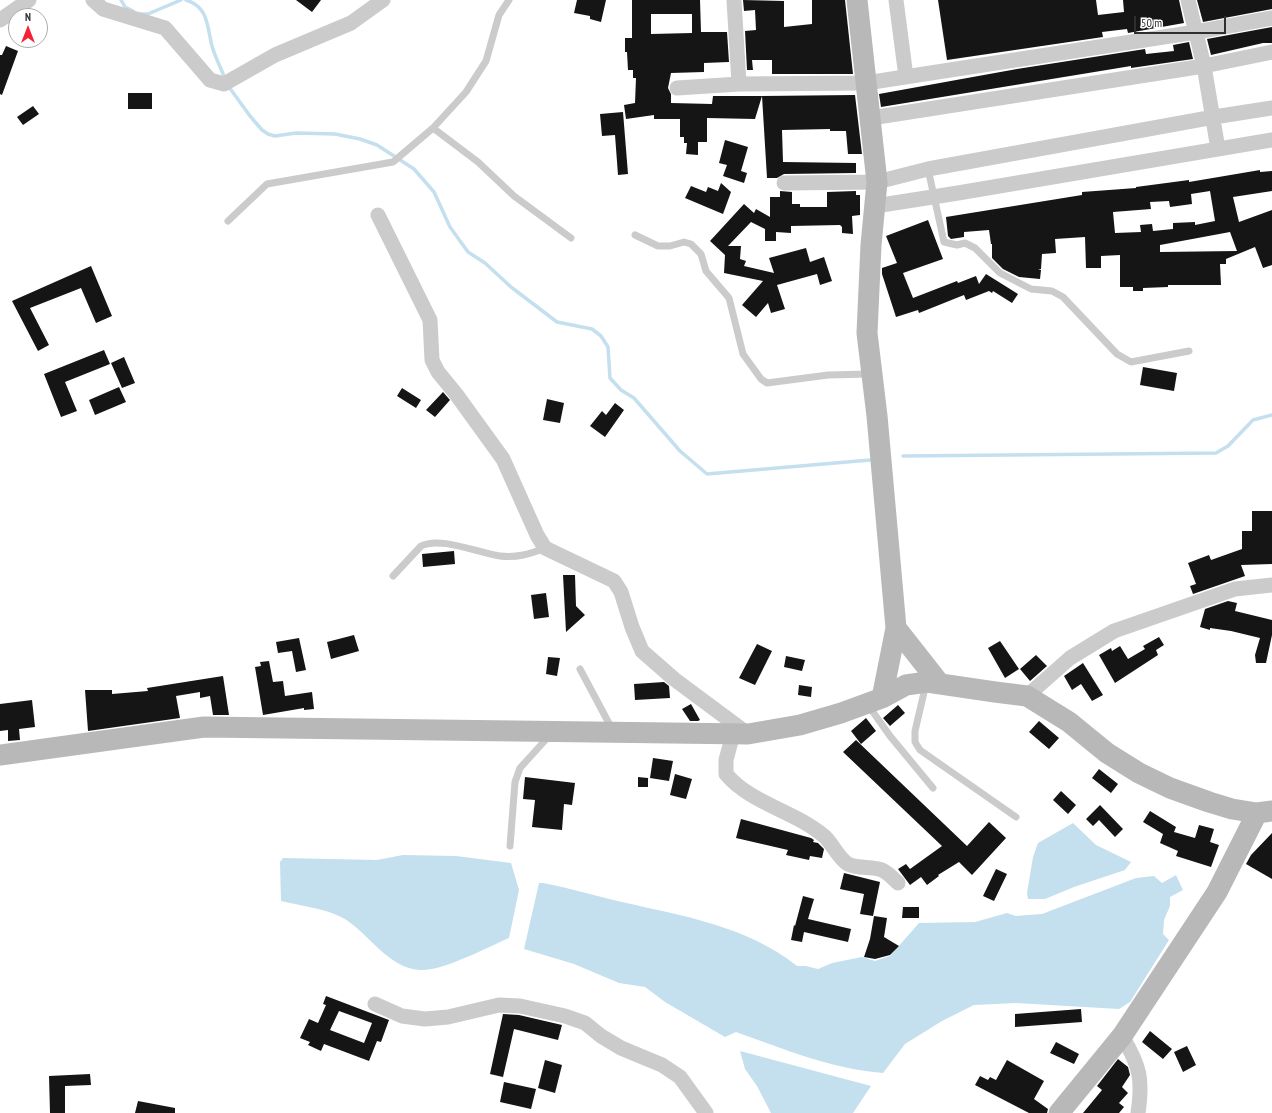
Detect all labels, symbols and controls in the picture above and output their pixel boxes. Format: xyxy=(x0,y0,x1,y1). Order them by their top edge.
north arrow xyxy=(8,8,48,48)
scale bar xyxy=(1136,8,1228,34)
text: N xyxy=(25,10,31,24)
text: 50 m xyxy=(1141,15,1162,30)

